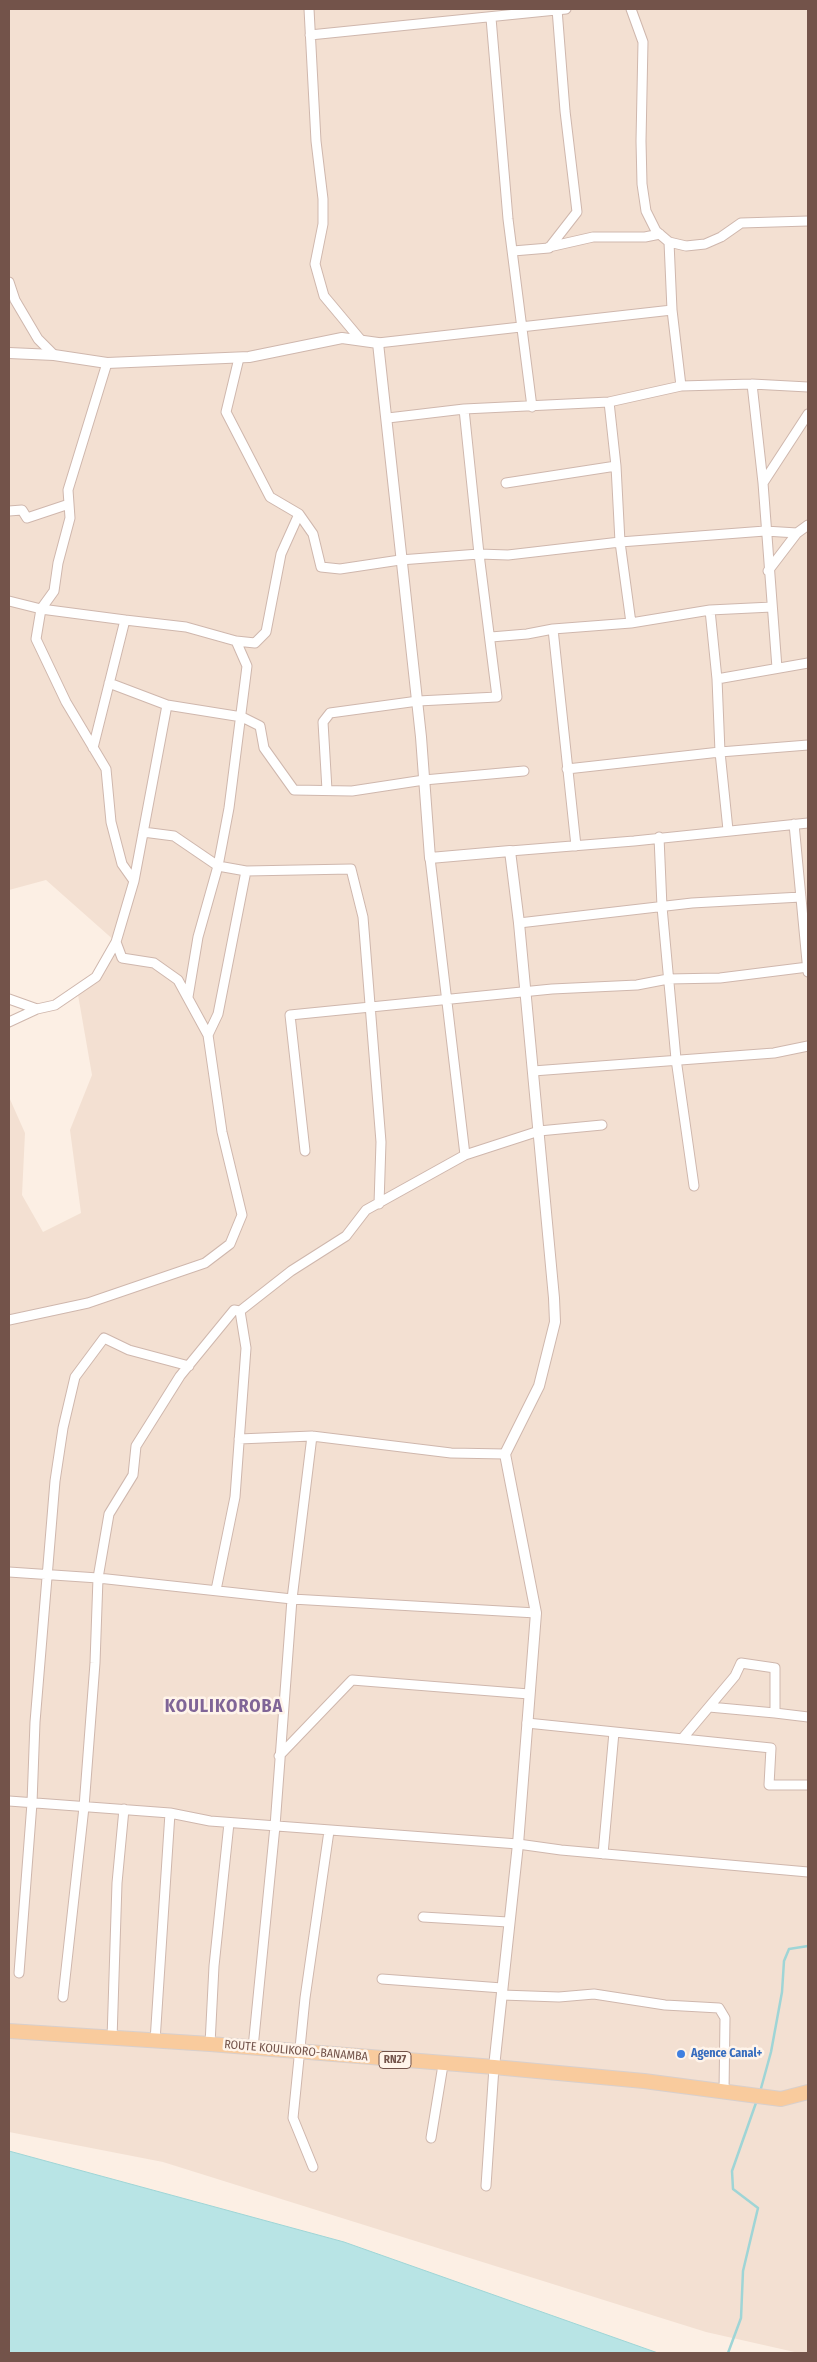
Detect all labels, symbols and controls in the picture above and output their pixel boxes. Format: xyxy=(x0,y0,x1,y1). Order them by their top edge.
district label: KOULIKOROBA xyxy=(163,1696,285,1718)
street label: ROUTE KOULIKORO-BANAMBA xyxy=(224,2038,368,2064)
place label: Agence Canal+ xyxy=(691,2047,762,2061)
marker: Agence Canal+ xyxy=(675,2048,687,2060)
road number: RN27 xyxy=(379,2052,411,2068)

